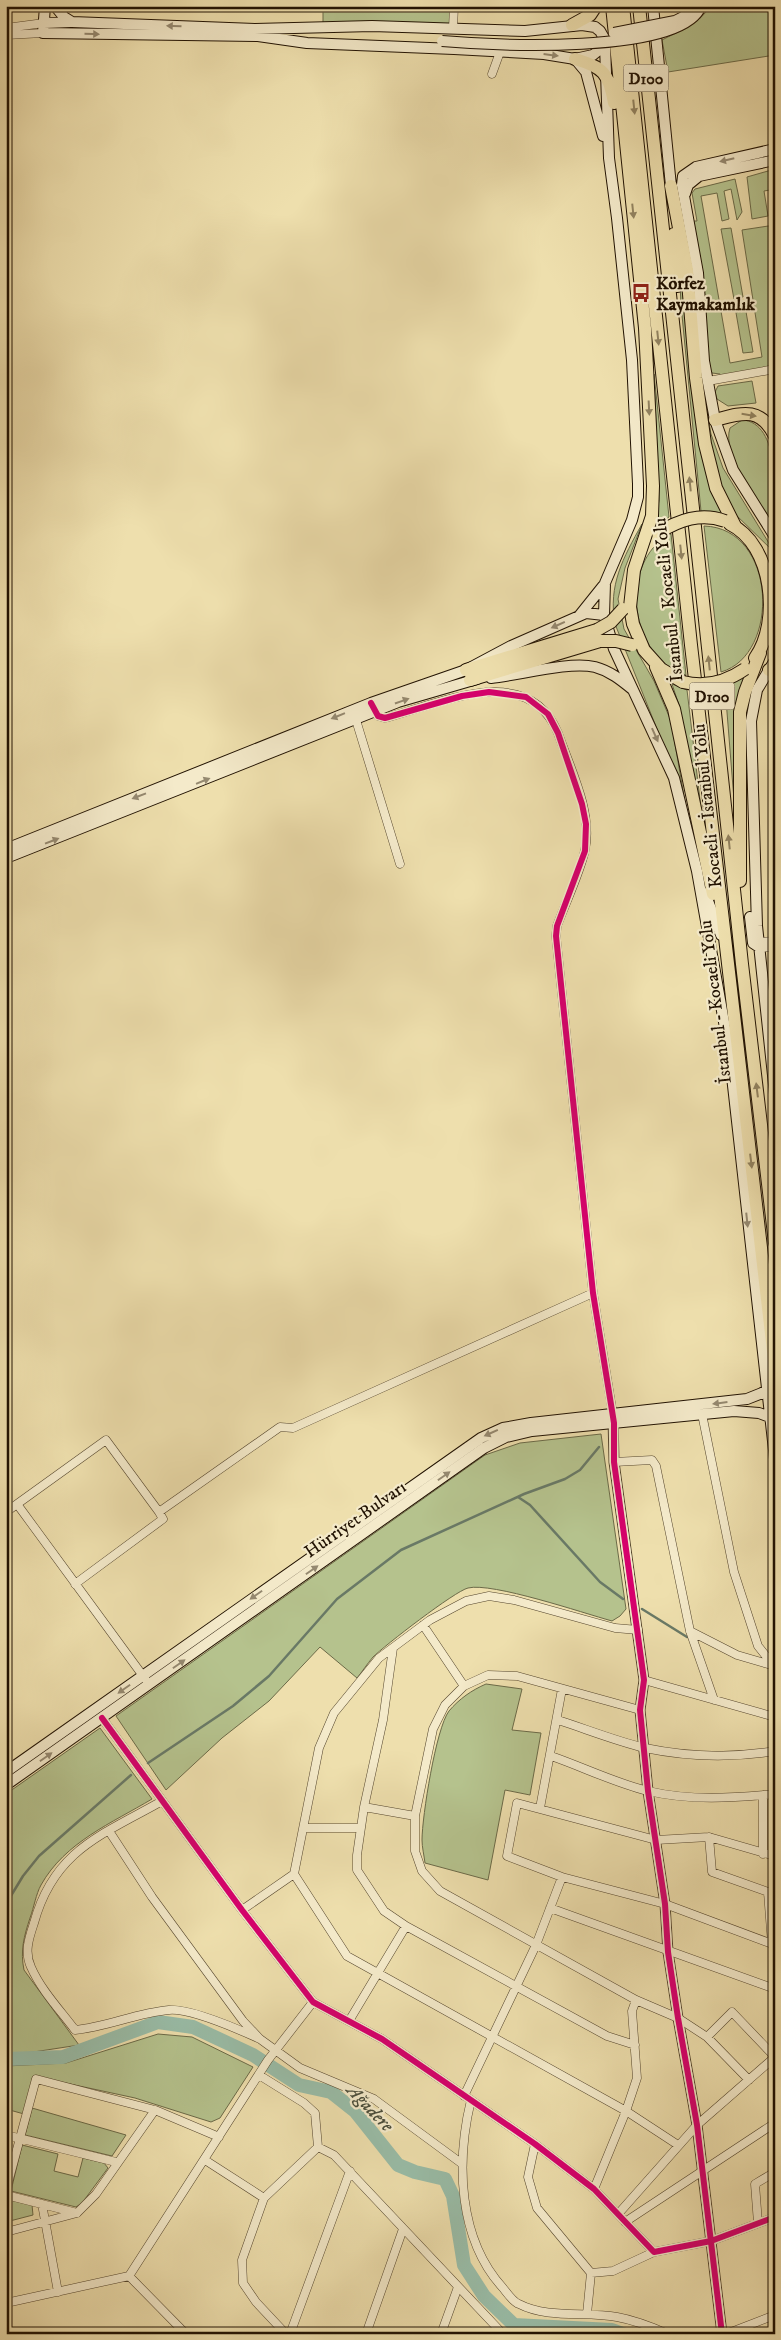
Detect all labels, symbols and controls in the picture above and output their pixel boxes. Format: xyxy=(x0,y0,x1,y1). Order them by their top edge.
one-way arrow xyxy=(166,21,182,29)
one-way arrow xyxy=(84,30,100,38)
one-way arrow xyxy=(543,51,559,59)
road number: D100 xyxy=(624,64,668,92)
one-way arrow xyxy=(630,99,638,115)
one-way arrow xyxy=(720,156,735,164)
one-way arrow xyxy=(629,204,637,220)
place label: Körfez Kaymakamlık xyxy=(656,273,756,316)
bus stop icon: Körfez Kaymakamlık xyxy=(630,282,652,304)
one-way arrow xyxy=(654,330,662,346)
one-way arrow xyxy=(645,400,653,416)
one-way arrow xyxy=(742,411,758,419)
one-way arrow xyxy=(686,476,694,492)
street label: İstanbul - Kocaeli Yolu xyxy=(648,517,689,683)
one-way arrow xyxy=(677,544,685,560)
one-way arrow xyxy=(551,622,565,630)
one-way arrow xyxy=(705,655,713,671)
road number: D100 xyxy=(690,682,734,709)
one-way arrow xyxy=(395,697,410,704)
one-way arrow xyxy=(330,712,345,720)
street label: Kocaeli - İstanbul Yolu xyxy=(687,723,728,889)
one-way arrow xyxy=(652,728,660,742)
one-way arrow xyxy=(196,777,210,785)
one-way arrow xyxy=(132,793,146,801)
one-way arrow xyxy=(725,833,733,849)
one-way arrow xyxy=(45,837,60,845)
street label: İstanbul - Kocaeli Yolu xyxy=(694,919,737,1085)
one-way arrow xyxy=(753,1082,761,1098)
one-way arrow xyxy=(747,1153,755,1169)
one-way arrow xyxy=(743,1212,751,1228)
one-way arrow xyxy=(712,1399,728,1407)
one-way arrow xyxy=(484,1430,498,1438)
one-way arrow xyxy=(437,1471,451,1481)
street label: Hürriyet Bulvarı xyxy=(300,1477,411,1563)
one-way arrow xyxy=(305,1565,319,1575)
one-way arrow xyxy=(250,1590,263,1600)
one-way arrow xyxy=(172,1659,186,1669)
one-way arrow xyxy=(117,1684,130,1694)
one-way arrow xyxy=(39,1752,53,1762)
water label: Ağadere xyxy=(340,2078,399,2137)

